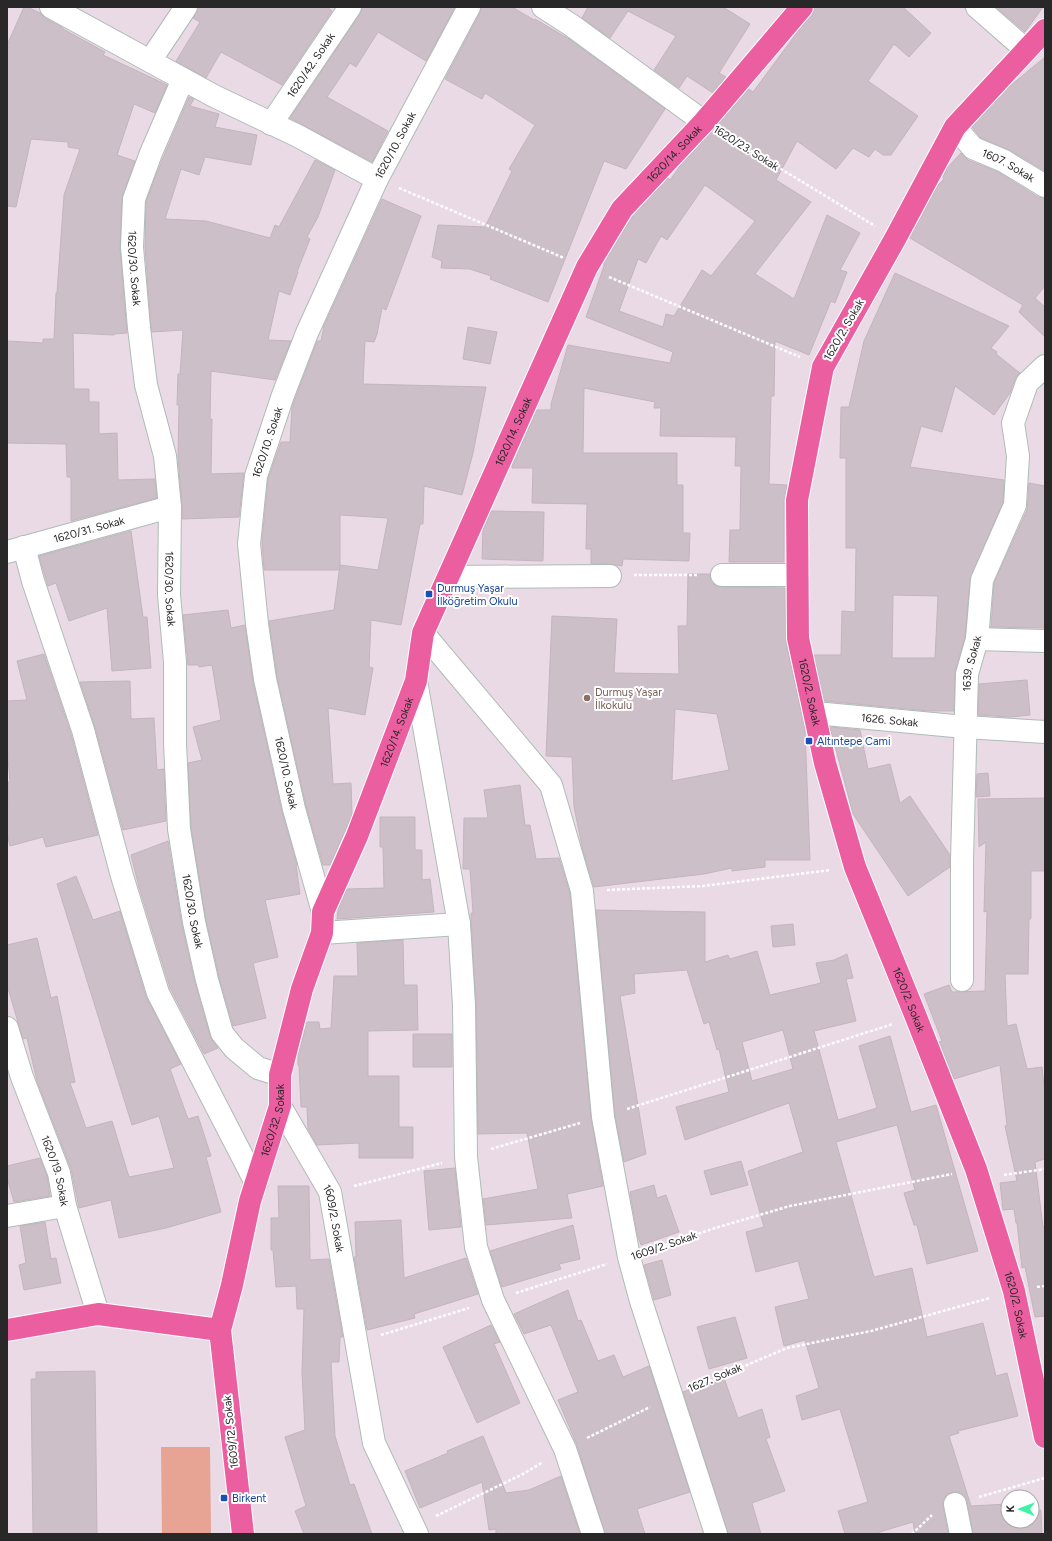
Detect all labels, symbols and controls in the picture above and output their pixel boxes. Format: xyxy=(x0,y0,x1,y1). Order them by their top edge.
street label: 1620/42. Sokak xyxy=(284,30,338,100)
street label: 1620/10. Sokak xyxy=(372,109,419,181)
street label: 1620/14. Sokak xyxy=(644,122,705,185)
street label: 1620/23. Sokak xyxy=(711,123,782,174)
street label: 1607. Sokak xyxy=(980,146,1038,185)
street label: 1620/30. Sokak xyxy=(125,230,144,307)
street label: 1620/2. Sokak xyxy=(821,296,867,363)
street label: 1620/14. Sokak xyxy=(492,395,535,468)
street label: 1620/10. Sokak xyxy=(249,404,285,480)
street label: 1620/31. Sokak xyxy=(52,513,127,545)
street label: 1620/30. Sokak xyxy=(162,551,178,628)
place label: Durmuş Yaşar İlköğretim Okulu xyxy=(437,582,518,608)
marker: Durmuş Yaşar İlköğretim Okulu xyxy=(424,589,434,599)
street label: 1639. Sokak xyxy=(960,635,984,692)
street label: 1620/2. Sokak xyxy=(796,657,823,728)
place label: Durmuş Yaşar İlkokulu xyxy=(595,686,662,712)
marker: Durmuş Yaşar İlkokulu xyxy=(582,693,592,703)
street label: 1620/14. Sokak xyxy=(377,695,416,769)
street label: 1626. Sokak xyxy=(860,711,920,729)
street label: 1620/10. Sokak xyxy=(272,735,300,811)
place label: Altıntepe Cami xyxy=(817,735,891,748)
marker: Altıntepe Cami xyxy=(804,736,814,746)
street label: 1620/30. Sokak xyxy=(180,873,206,951)
street label: 1620/2. Sokak xyxy=(890,965,928,1034)
street label: 1620/32. Sokak xyxy=(258,1083,287,1158)
street label: 1620/19. Sokak xyxy=(39,1133,72,1208)
street label: 1609/2. Sokak xyxy=(320,1182,347,1254)
street label: 1609/2. Sokak xyxy=(629,1228,699,1263)
street label: 1620/2. Sokak xyxy=(1002,1270,1031,1340)
street label: 1627. Sokak xyxy=(686,1361,744,1395)
street label: 1609/12. Sokak xyxy=(221,1394,241,1469)
north arrow xyxy=(1000,1489,1040,1529)
place label: Birkent xyxy=(232,1492,267,1505)
marker: Birkent xyxy=(219,1493,229,1503)
text: K xyxy=(1004,1504,1017,1513)

